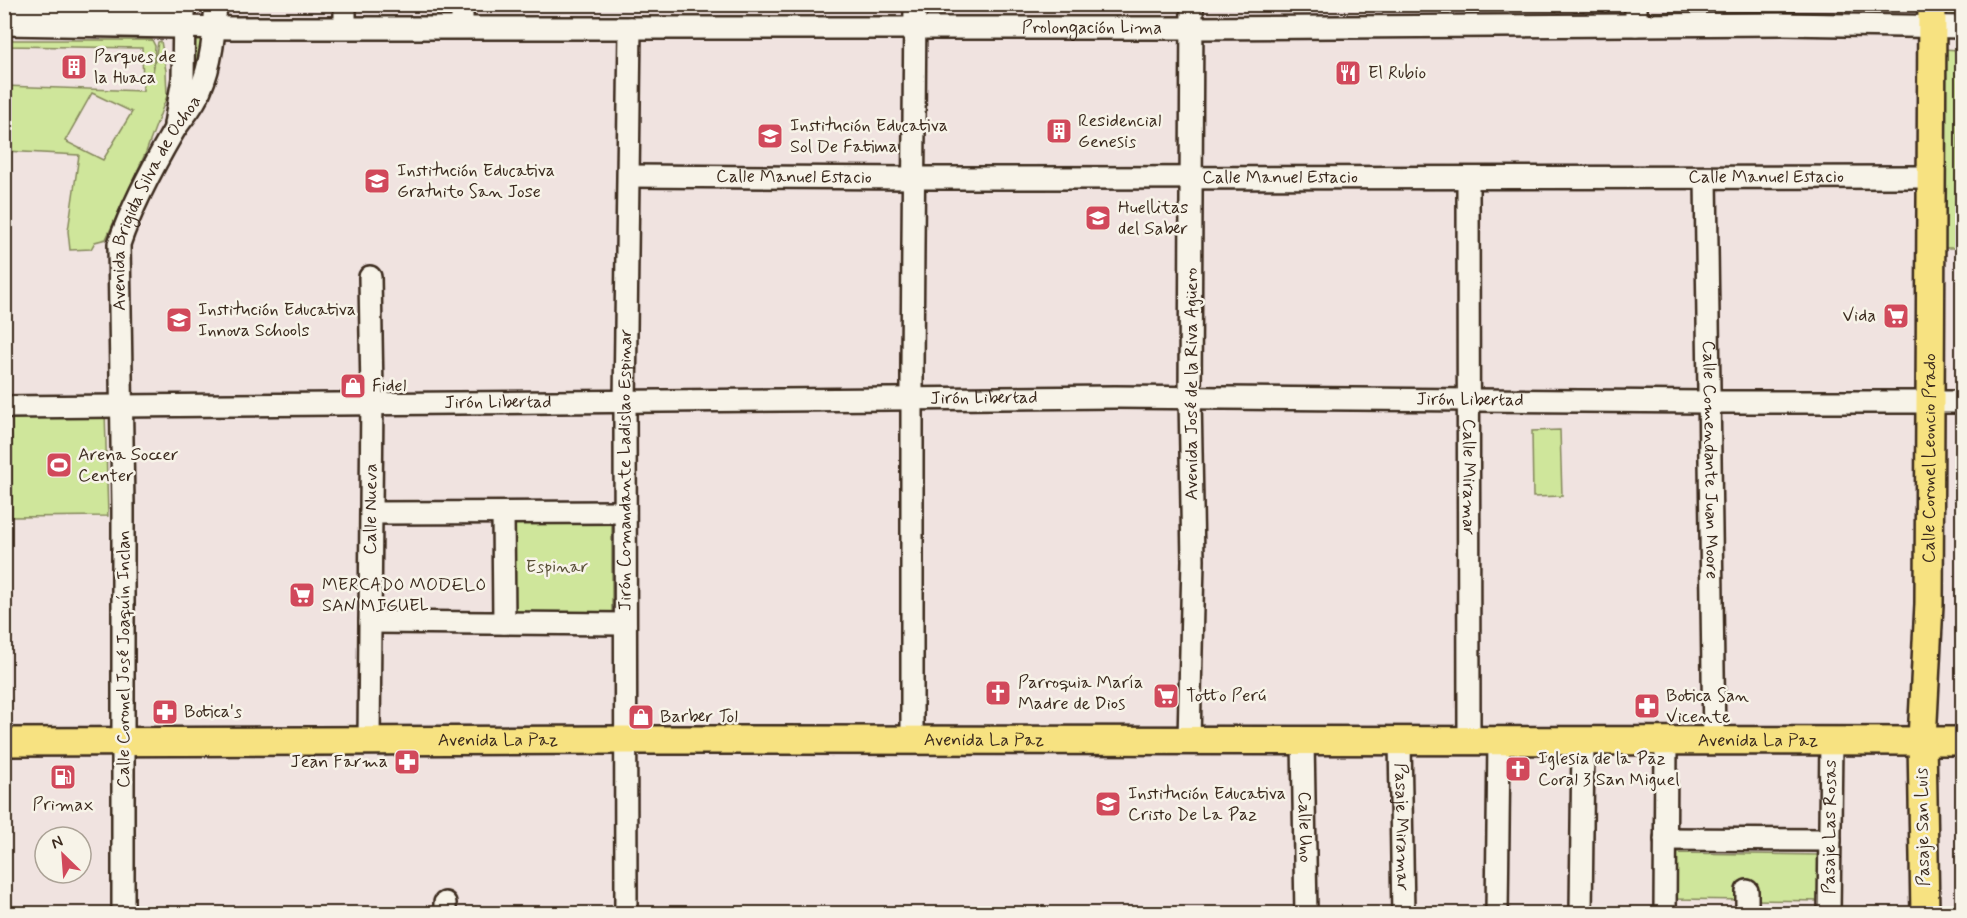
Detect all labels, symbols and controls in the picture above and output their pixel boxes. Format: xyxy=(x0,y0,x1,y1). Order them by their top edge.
street label: Prolongación Lima xyxy=(1022,16,1162,41)
place label: Parques de la Huaca xyxy=(94,45,177,90)
building icon: Parques de la Huaca xyxy=(59,52,89,82)
restaurant icon: El Rubio xyxy=(1333,58,1363,88)
place label: El Rubio xyxy=(1368,61,1426,85)
street label: Avenida Brigida Silva de Ochoa xyxy=(107,91,207,311)
place label: Residencial Genesis xyxy=(1078,109,1161,154)
place label: Institución Educativa Sol De Fatima xyxy=(790,114,948,159)
building icon: Residencial Genesis xyxy=(1044,116,1074,146)
school or university icon: Institución Educativa Sol De Fatima xyxy=(755,121,785,151)
place label: Institución Educativa Gratuito San Jose xyxy=(397,159,555,204)
street label: Calle Manuel Estacio xyxy=(716,165,872,190)
street label: Calle Manuel Estacio xyxy=(1688,165,1844,189)
school or university icon: Institución Educativa Gratuito San Jose xyxy=(362,166,392,196)
street label: Calle Manuel Estacio xyxy=(1202,166,1358,190)
place label: Huellitas del Saber xyxy=(1118,196,1189,241)
school or university icon: Huellitas del Saber xyxy=(1083,203,1113,233)
street label: Avenida José de la Riva Agüero xyxy=(1180,268,1204,500)
place label: Institución Educativa Innova Schools xyxy=(198,298,356,343)
supermarket icon: Vida xyxy=(1881,301,1911,331)
place label: Vida xyxy=(1842,304,1876,328)
school or university icon: Institución Educativa Innova Schools xyxy=(164,305,194,335)
street label: Jirón Comandante Ladislao Espinar xyxy=(613,328,638,611)
street label: Calle Comendante Juan Moore xyxy=(1696,340,1724,580)
street label: Calle Coronel Leoncio Prado xyxy=(1917,353,1942,563)
shop icon: Fidel xyxy=(338,371,368,401)
place label: Fidel xyxy=(372,374,406,398)
street label: Jirón Libertad xyxy=(930,386,1038,411)
street label: Jirón Libertad xyxy=(1416,388,1524,412)
street label: Jirón Libertad xyxy=(444,390,552,415)
street label: Calle Miramar xyxy=(1456,419,1481,536)
place label: Arena Soccer Center xyxy=(78,443,179,488)
sports icon: Arena Soccer Center xyxy=(44,450,74,480)
street label: Calle Nueva xyxy=(359,463,383,555)
street label: Calle Coronel José Joaquín Inclan xyxy=(112,530,136,788)
park label: Espinar xyxy=(526,555,589,579)
place label: MERCADO MODELO SAN MIGUEL xyxy=(322,573,486,618)
supermarket icon: MERCADO MODELO SAN MIGUEL xyxy=(287,580,317,610)
place label: Parroquia María Madre de Dios xyxy=(1018,671,1143,716)
church icon: Parroquia María Madre de Dios xyxy=(983,678,1013,708)
supermarket icon: Totto Perú xyxy=(1151,681,1181,711)
place label: Totto Perú xyxy=(1186,684,1266,708)
place label: Botica San Vicente xyxy=(1666,684,1749,729)
pharmacy icon: Botica San Vicente xyxy=(1632,691,1662,721)
pharmacy icon: Botica's xyxy=(150,697,180,727)
place label: Botica's xyxy=(184,700,242,724)
shop icon: Barber Tol xyxy=(626,702,656,732)
place label: Barber Tol xyxy=(660,705,738,729)
street label: Avenida La Paz xyxy=(438,728,558,753)
street label: Avenida La Paz xyxy=(924,728,1044,752)
street label: Avenida La Paz xyxy=(1698,729,1818,753)
pharmacy icon: Jean Farma xyxy=(392,747,422,777)
place label: Iglesia de la Paz Coral 3 San Miguel xyxy=(1538,747,1680,792)
place label: Jean Farma xyxy=(290,750,388,774)
church icon: Iglesia de la Paz Coral 3 San Miguel xyxy=(1503,754,1533,784)
street label: Pasaje Las Rosas xyxy=(1817,760,1843,894)
fuel station icon: Primax xyxy=(48,762,78,792)
street label: Pasaje Miramar xyxy=(1388,763,1415,892)
street label: Pasaje San Luis xyxy=(1910,767,1936,886)
place label: Institución Educativa Cristo De La Paz xyxy=(1128,782,1286,827)
school or university icon: Institución Educativa Cristo De La Paz xyxy=(1093,789,1123,819)
street label: Calle Uno xyxy=(1292,791,1317,863)
place label: Primax xyxy=(33,793,93,817)
north arrow xyxy=(33,825,93,885)
text: N xyxy=(48,831,67,855)

